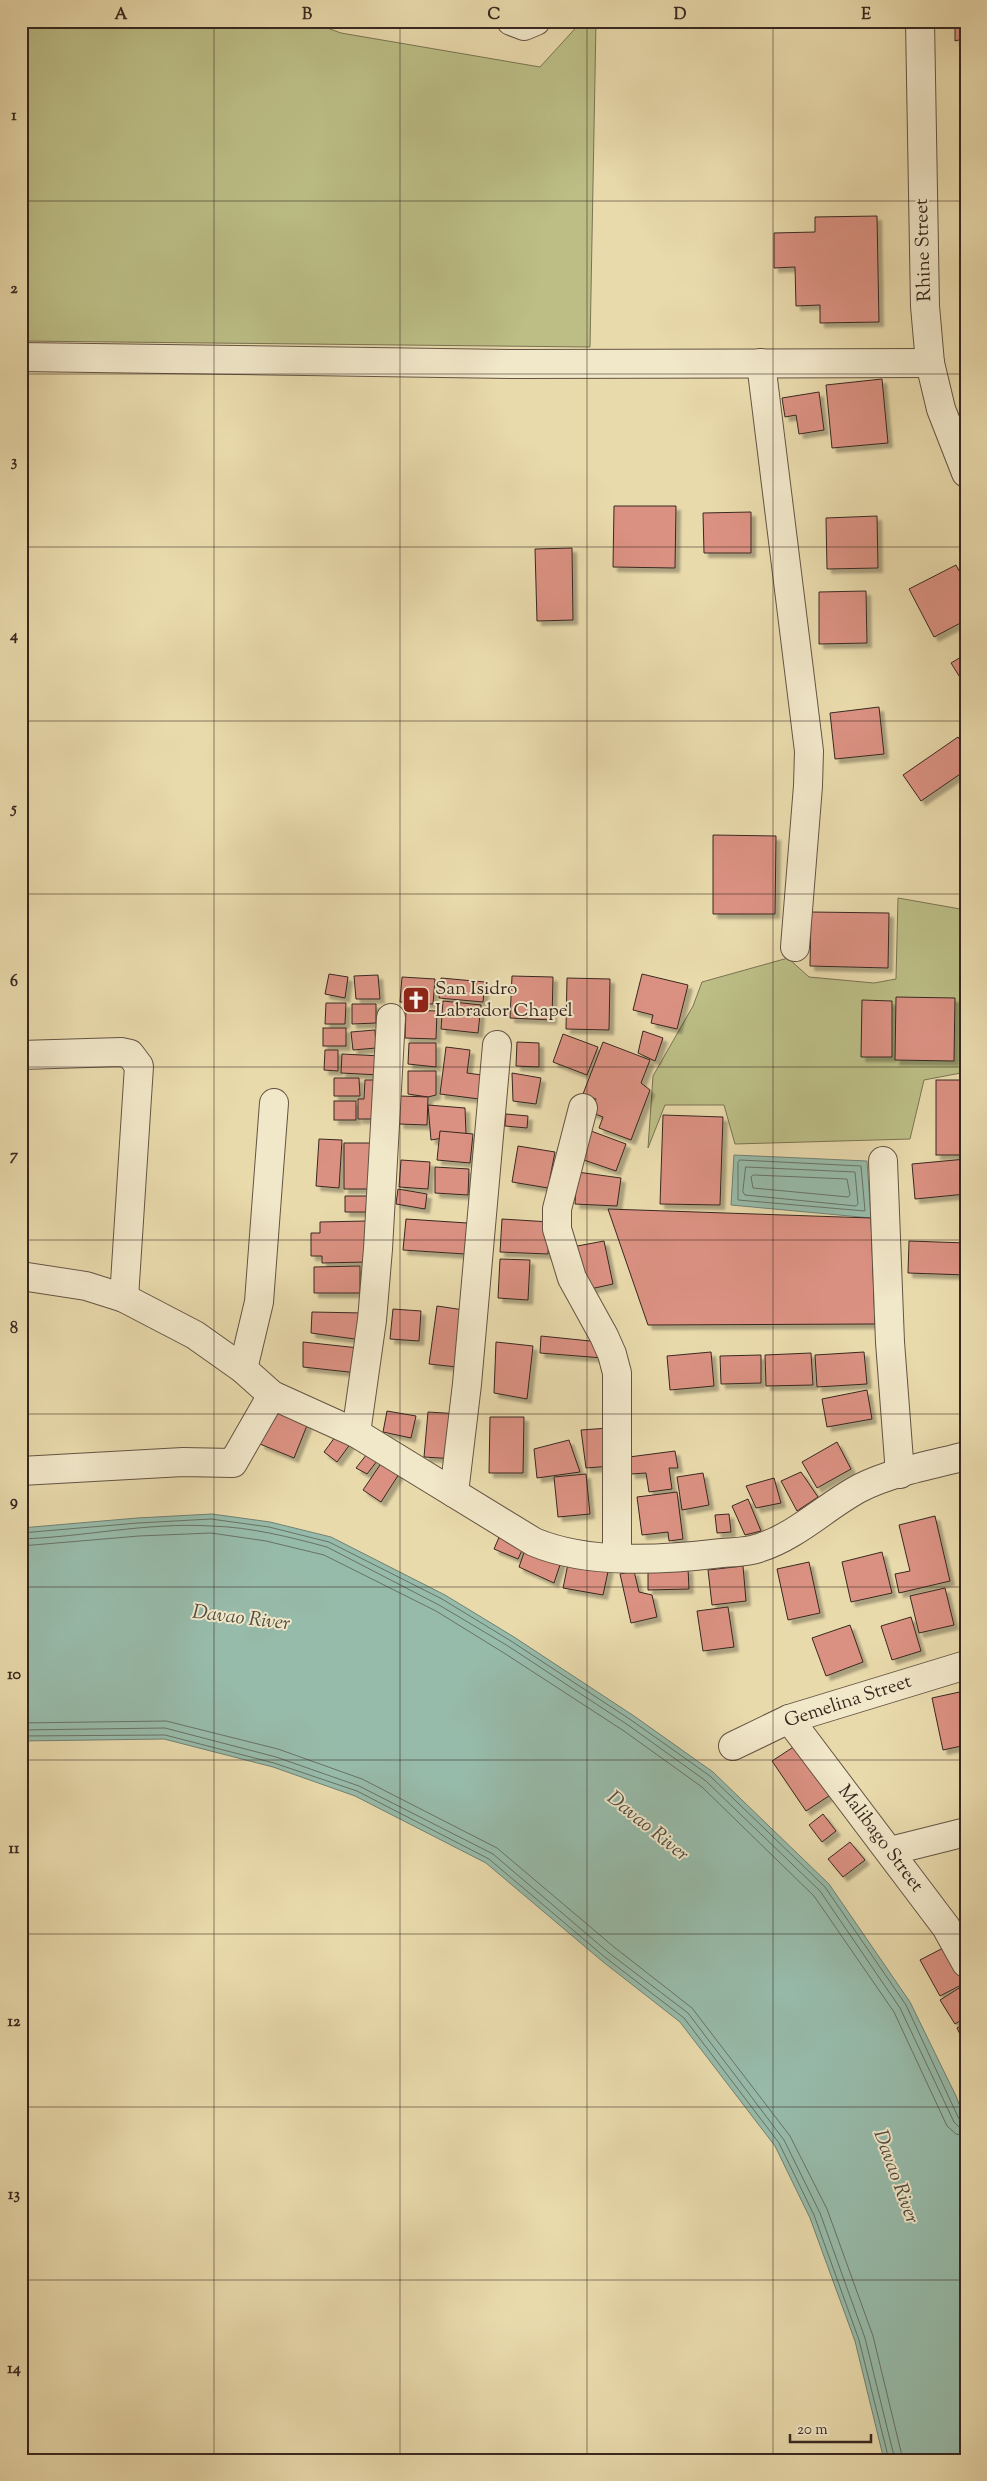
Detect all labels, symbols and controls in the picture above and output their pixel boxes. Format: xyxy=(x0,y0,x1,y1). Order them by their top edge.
text: A xyxy=(115,4,128,27)
text: B xyxy=(302,4,312,27)
text: C xyxy=(488,4,501,27)
text: D xyxy=(674,4,687,27)
text: E xyxy=(861,4,871,27)
text: 1 xyxy=(11,105,17,128)
street label: Rhine Street xyxy=(909,197,939,302)
text: 2 xyxy=(10,278,18,301)
text: 3 xyxy=(11,451,18,474)
text: 4 xyxy=(9,625,18,648)
text: 5 xyxy=(9,798,17,821)
text: 6 xyxy=(10,971,18,994)
place label: San Isidro Labrador Chapel xyxy=(435,976,573,1025)
church icon: San Isidro Labrador Chapel xyxy=(401,985,431,1015)
text: 7 xyxy=(10,1145,19,1168)
text: 8 xyxy=(10,1318,18,1341)
text: 9 xyxy=(10,1491,18,1514)
water label: Davao River xyxy=(190,1599,292,1639)
text: 10 xyxy=(7,1664,21,1687)
street label: Gemelina Street xyxy=(781,1669,916,1735)
street label: Malibago Street xyxy=(831,1780,930,1899)
water label: Davao River xyxy=(600,1785,694,1869)
text: 11 xyxy=(9,1838,20,1861)
text: 12 xyxy=(8,2011,21,2034)
water label: Davao River xyxy=(865,2126,925,2228)
text: 13 xyxy=(8,2184,20,2207)
text: 14 xyxy=(7,2358,21,2381)
scale bar xyxy=(790,2411,871,2443)
text: 20 m xyxy=(797,2420,828,2441)

